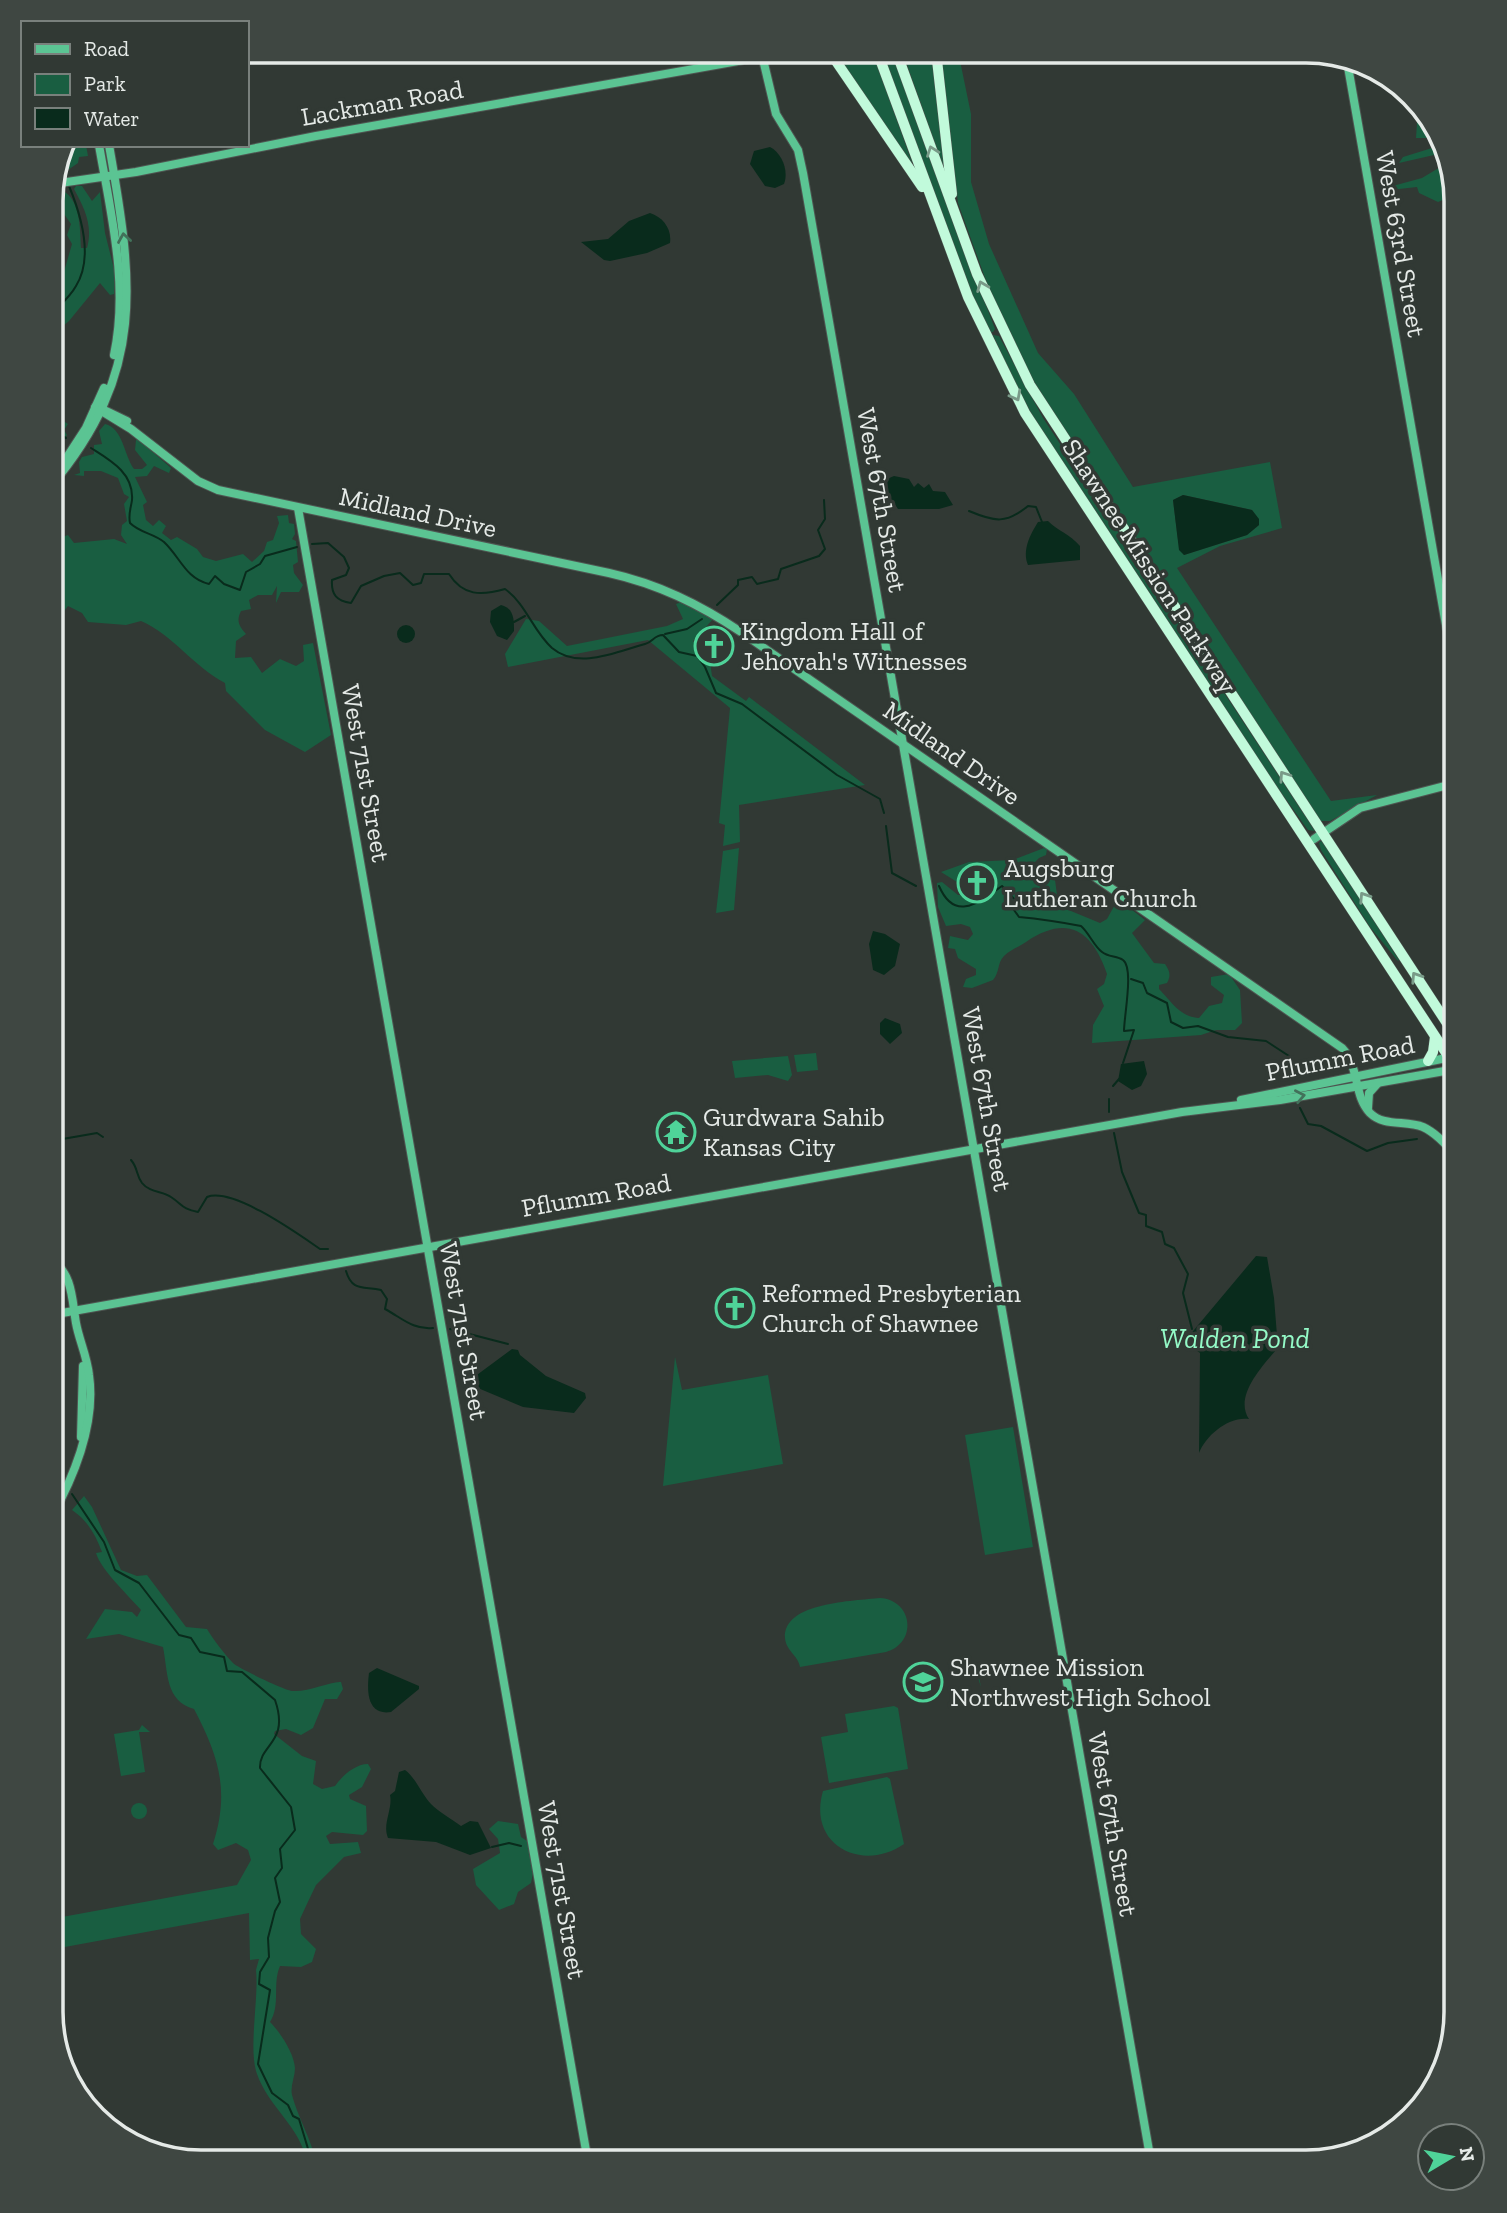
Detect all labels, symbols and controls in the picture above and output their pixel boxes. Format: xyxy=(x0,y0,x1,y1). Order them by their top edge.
legend xyxy=(21,21,248,147)
text: Road xyxy=(84,36,130,61)
text: Park xyxy=(84,71,126,96)
street label: Lackman Road xyxy=(298,73,466,133)
text: Water xyxy=(84,106,139,131)
one-way arrow xyxy=(926,145,940,157)
street label: West 63rd Street xyxy=(1369,148,1433,340)
one-way arrow xyxy=(117,232,132,244)
one-way arrow xyxy=(976,281,990,293)
one-way arrow xyxy=(1008,389,1022,401)
street label: West 67th Street xyxy=(850,405,914,595)
street label: Shawnee Mission Parkway xyxy=(1056,433,1245,700)
street label: Midland Drive xyxy=(336,480,500,544)
place label: Kingdom Hall of Jehovah's Witnesses xyxy=(741,615,968,677)
church icon: Kingdom Hall of Jehovah's Witnesses xyxy=(693,625,735,667)
street label: West 71st Street xyxy=(335,682,397,865)
street label: Midland Drive xyxy=(877,694,1027,812)
one-way arrow xyxy=(1280,771,1293,784)
place label: Augsburg Lutheran Church xyxy=(1004,852,1197,914)
church icon: Augsburg Lutheran Church xyxy=(956,862,998,904)
one-way arrow xyxy=(1359,892,1372,905)
one-way arrow xyxy=(1412,971,1425,984)
street label: West 67th Street xyxy=(955,1004,1019,1194)
street label: Pflumm Road xyxy=(1263,1028,1417,1088)
one-way arrow xyxy=(1294,1090,1306,1105)
place label: Gurdwara Sahib Kansas City xyxy=(703,1101,885,1163)
temple icon: Gurdwara Sahib Kansas City xyxy=(655,1111,697,1153)
street label: Pflumm Road xyxy=(519,1166,673,1224)
street label: West 71st Street xyxy=(433,1240,495,1423)
place label: Reformed Presbyterian Church of Shawnee xyxy=(762,1277,1021,1339)
church icon: Reformed Presbyterian Church of Shawnee xyxy=(714,1287,756,1329)
water label: Walden Pond xyxy=(1160,1322,1310,1355)
place label: Shawnee Mission Northwest High School xyxy=(950,1651,1211,1713)
school or university icon: Shawnee Mission Northwest High School xyxy=(902,1661,944,1703)
street label: West 67th Street xyxy=(1081,1729,1145,1919)
street label: West 71st Street xyxy=(531,1799,593,1982)
north arrow xyxy=(1416,2122,1486,2192)
text: N xyxy=(1455,2145,1480,2163)

